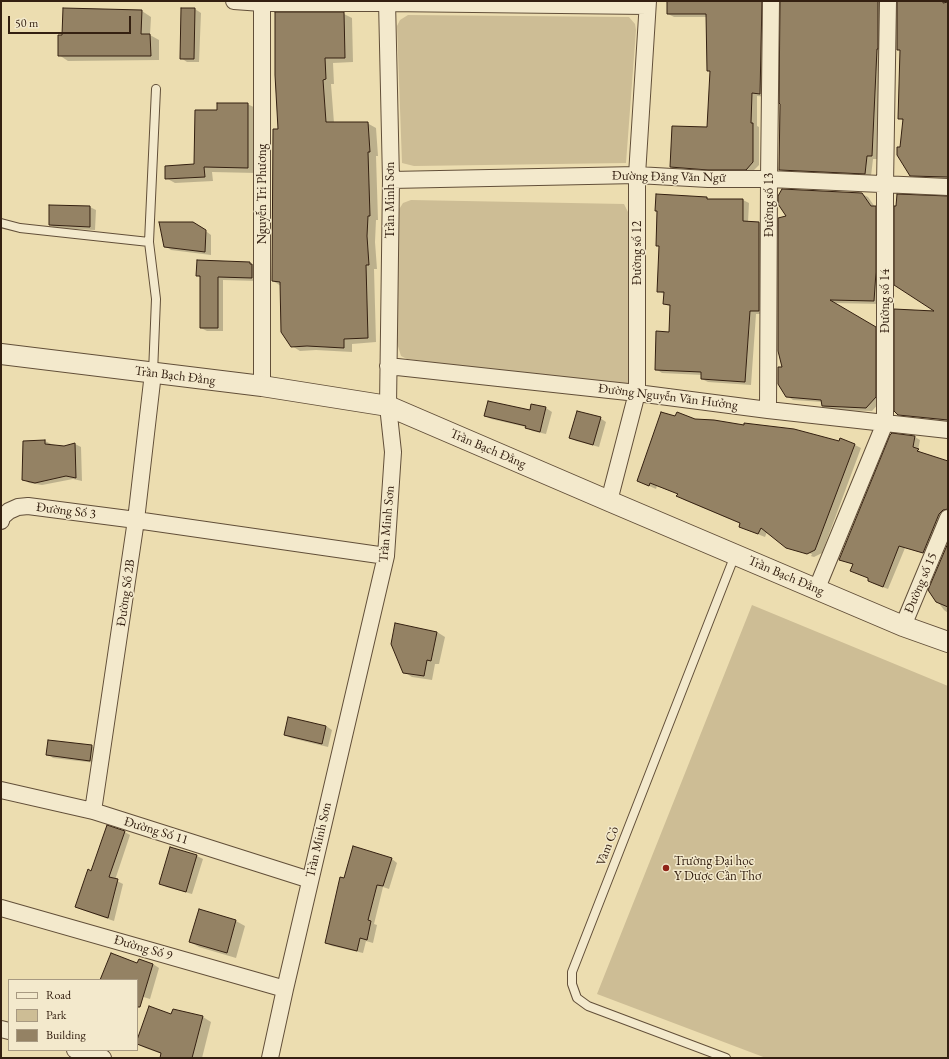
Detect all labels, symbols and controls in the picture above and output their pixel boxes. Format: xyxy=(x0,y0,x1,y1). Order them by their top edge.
scale bar xyxy=(10,8,133,34)
text: 50 m xyxy=(15,15,38,31)
street label: Nguyễn Tri Phương xyxy=(254,144,270,244)
street label: Trần Minh Sơn xyxy=(382,162,398,238)
street label: Đường Đặng Văn Ngữ xyxy=(612,168,726,186)
street label: Đường số 13 xyxy=(761,173,777,237)
street label: Đường số 12 xyxy=(629,221,645,285)
street label: Đường số 14 xyxy=(877,269,893,333)
street label: Trần Bạch Đằng xyxy=(134,363,216,389)
street label: Đường Nguyễn Văn Hưởng xyxy=(597,381,739,413)
street label: Trần Bạch Đằng xyxy=(448,426,528,472)
street label: Trần Minh Sơn xyxy=(376,485,398,563)
street label: Đường Số 3 xyxy=(35,500,97,522)
street label: Đường số 15 xyxy=(901,550,941,616)
street label: Trần Bạch Đằng xyxy=(746,553,826,599)
street label: Đường Số 2B xyxy=(114,558,138,628)
street label: Trần Minh Sơn xyxy=(303,801,335,879)
street label: Đường Số 11 xyxy=(122,814,190,848)
street label: Vàm Cỏ xyxy=(593,824,623,868)
place label: Trường Đại học Y Dược Cần Thơ xyxy=(674,853,762,884)
marker: Trường Đại học Y Dược Cần Thơ xyxy=(661,863,671,873)
street label: Đường Số 9 xyxy=(112,932,174,964)
legend xyxy=(8,979,138,1051)
text: Road xyxy=(46,987,71,1003)
text: Park xyxy=(46,1007,66,1023)
text: Building xyxy=(46,1027,86,1043)

